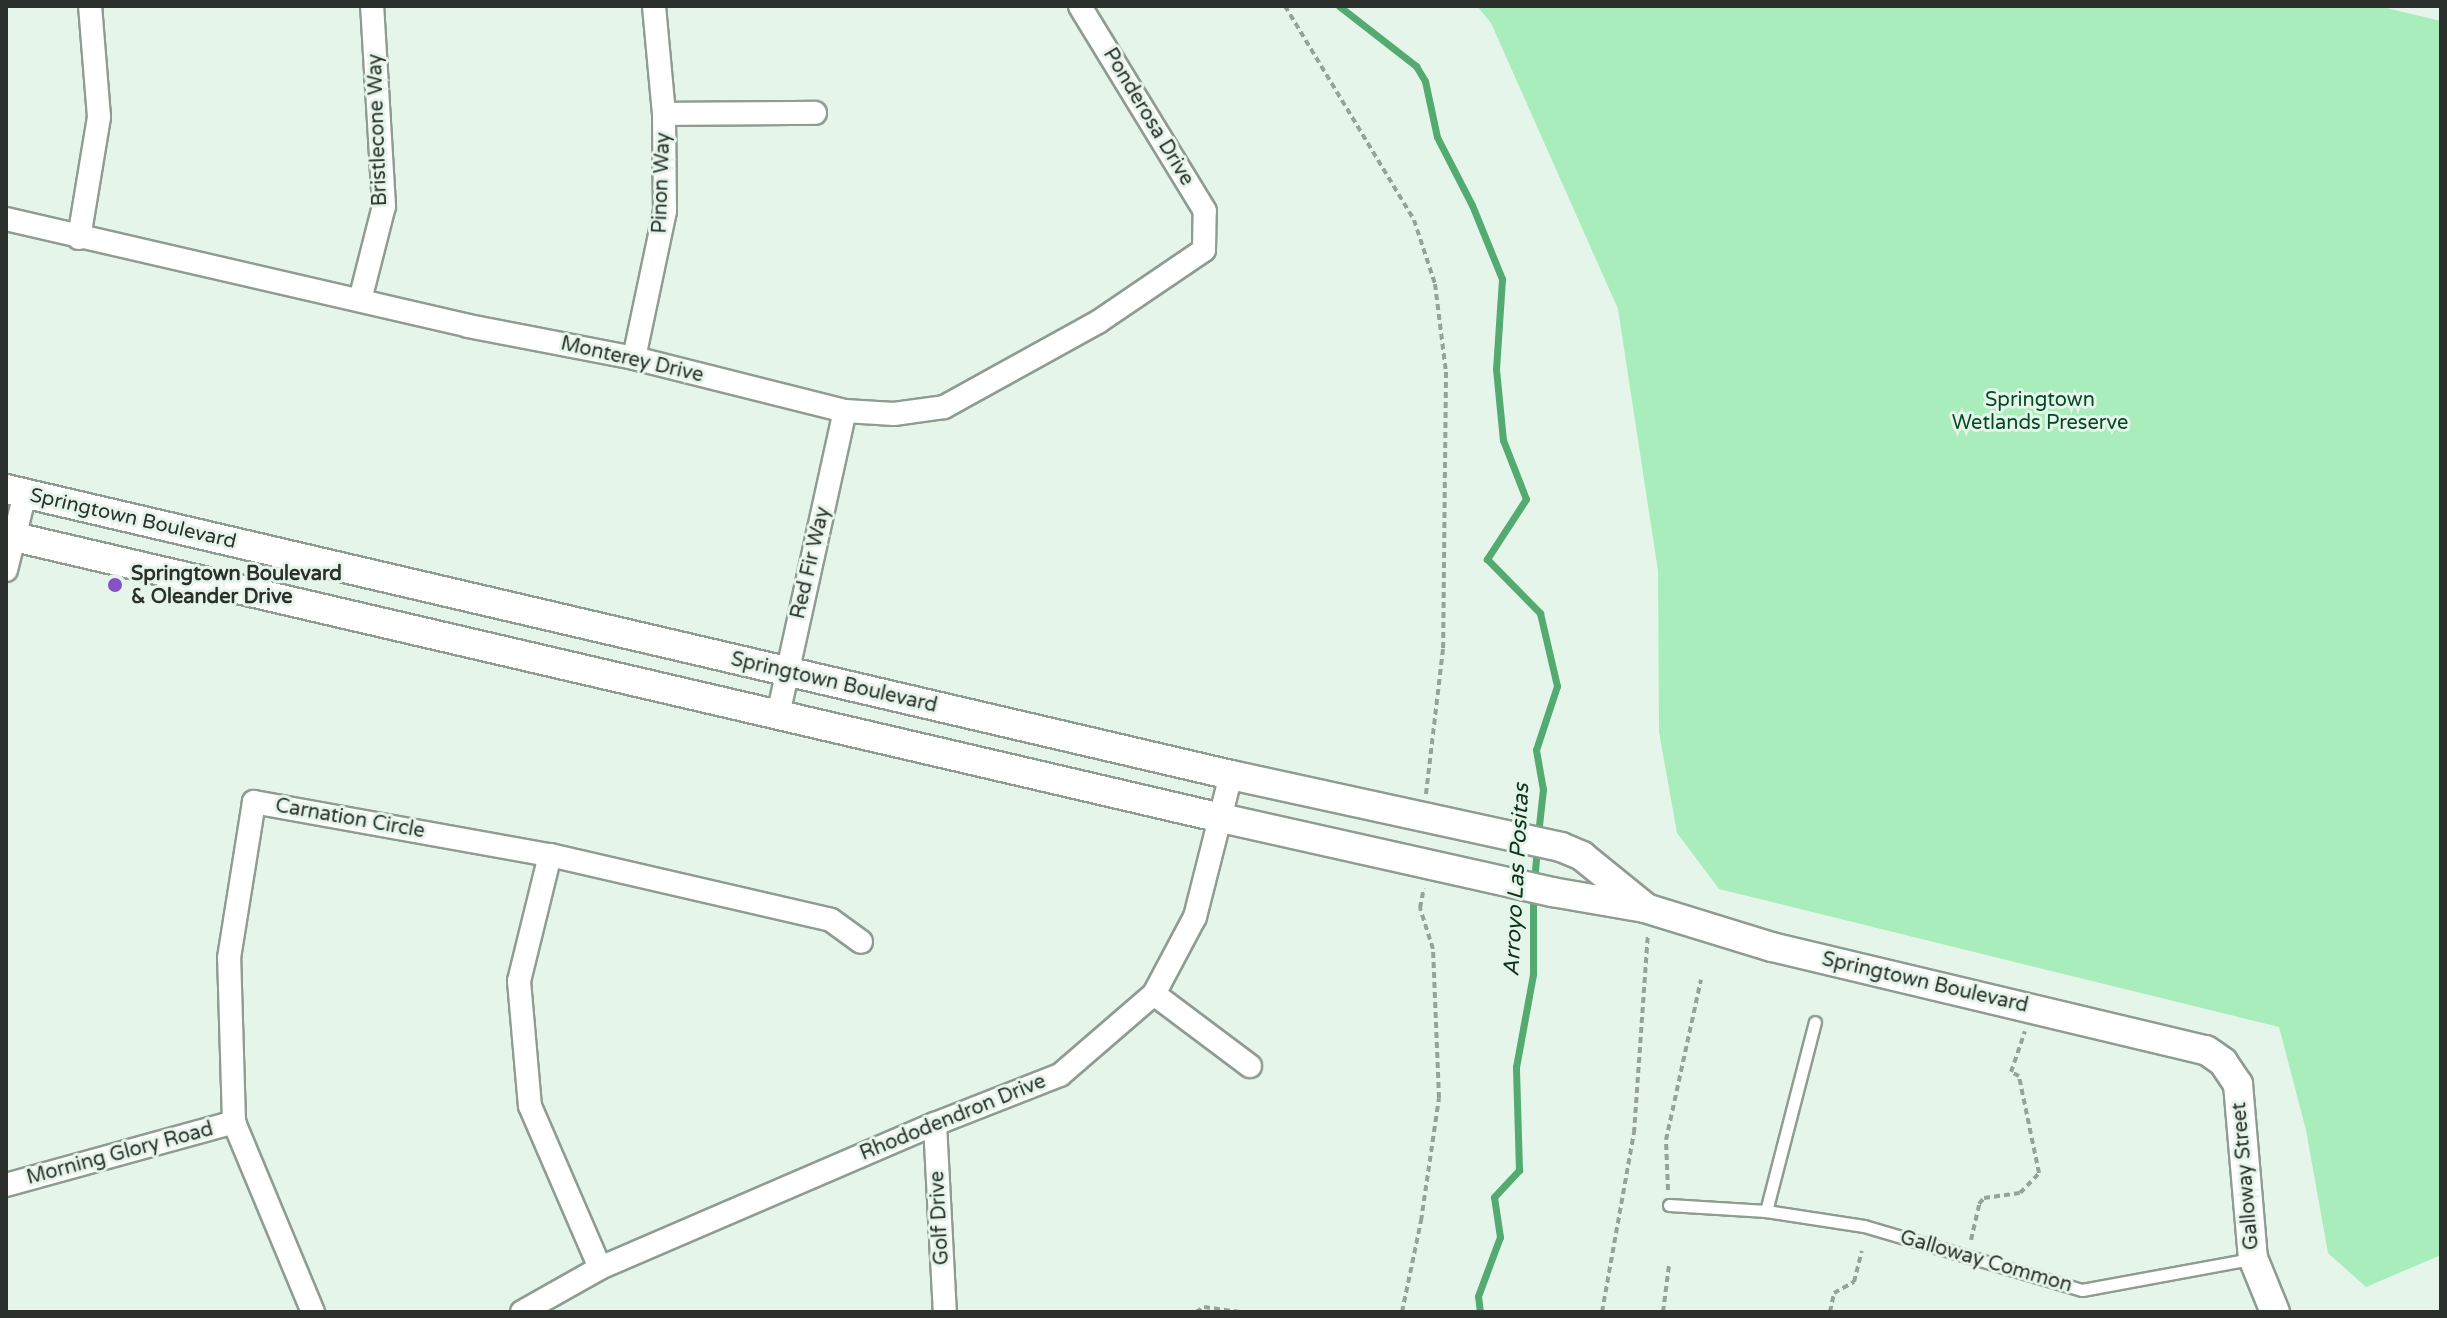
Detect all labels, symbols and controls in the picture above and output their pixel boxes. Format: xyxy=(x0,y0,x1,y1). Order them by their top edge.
street label: Ponderosa Drive xyxy=(1097,44,1199,190)
street label: Bristlecone Way xyxy=(363,53,393,207)
street label: Pinon Way xyxy=(648,132,676,234)
street label: Monterey Drive xyxy=(558,332,706,388)
park label: Springtown Wetlands Preserve xyxy=(1952,389,2128,436)
street label: Springtown Boulevard xyxy=(28,484,238,554)
street label: Red Fir Way xyxy=(786,505,836,621)
place label: Springtown Boulevard & Oleander Drive xyxy=(131,562,342,609)
marker: Springtown Boulevard & Oleander Drive xyxy=(106,576,124,594)
street label: Springtown Boulevard xyxy=(729,648,939,718)
water label: Arroyo Las Positas xyxy=(1499,783,1535,977)
street label: Carnation Circle xyxy=(273,794,427,844)
street label: Springtown Boulevard xyxy=(1820,948,2030,1018)
street label: Rhododendron Drive xyxy=(857,1070,1049,1166)
street label: Galloway Street xyxy=(2228,1101,2264,1251)
street label: Morning Glory Road xyxy=(24,1118,216,1190)
street label: Golf Drive xyxy=(926,1170,954,1266)
street label: Galloway Common xyxy=(1897,1226,2075,1298)

